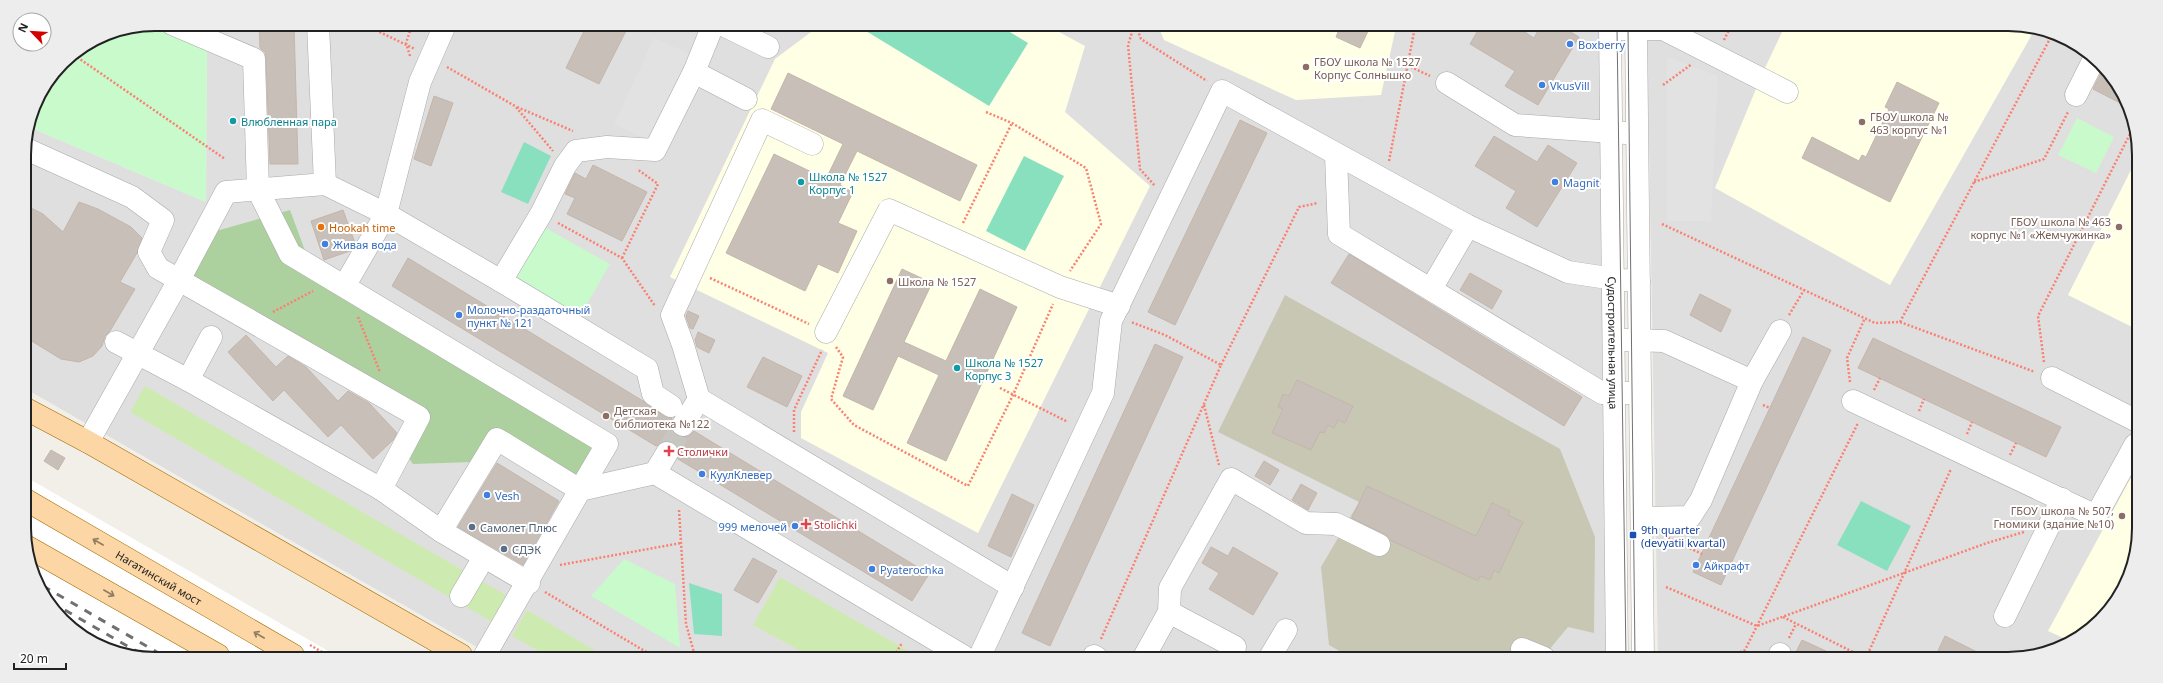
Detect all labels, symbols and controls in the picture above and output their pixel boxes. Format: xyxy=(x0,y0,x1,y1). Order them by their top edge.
north arrow xyxy=(12,12,52,52)
text: N xyxy=(14,20,31,35)
place label: Boxberry xyxy=(1578,37,1625,52)
marker: Boxberry xyxy=(1565,39,1575,49)
place label: ГБОУ школа № 1527 Корпус Солнышко xyxy=(1314,54,1421,82)
marker: ГБОУ школа № 1527 Корпус Солнышко xyxy=(1301,62,1311,72)
place label: VkusVill xyxy=(1550,78,1590,93)
marker: VkusVill xyxy=(1537,80,1547,90)
place label: ГБОУ школа № 463 корпус №1 xyxy=(1870,109,1949,137)
place label: Влюбленная пара xyxy=(241,114,337,129)
marker: Влюбленная пара xyxy=(228,116,238,126)
marker: ГБОУ школа № 463 корпус №1 xyxy=(1857,117,1867,127)
place label: Школа № 1527 Корпус 1 xyxy=(809,169,887,197)
place label: Magnit xyxy=(1563,175,1600,190)
marker: Школа № 1527 Корпус 1 xyxy=(796,177,806,187)
marker: Magnit xyxy=(1550,177,1560,187)
place label: ГБОУ школа № 463 корпус №1 «Жемчужинка» xyxy=(1970,214,2111,242)
place label: Hookah time xyxy=(329,220,395,235)
marker: Hookah time xyxy=(316,222,326,232)
marker: ГБОУ школа № 463 корпус №1 «Жемчужинка» xyxy=(2114,222,2124,232)
place label: Живая вода xyxy=(333,237,397,252)
marker: Живая вода xyxy=(320,239,330,249)
place label: Школа № 1527 xyxy=(898,274,976,289)
marker: Школа № 1527 xyxy=(885,276,895,286)
street label: Судостроительная улица xyxy=(1605,276,1622,410)
place label: Молочно-раздаточный пункт № 121 xyxy=(467,302,590,330)
marker: Молочно-раздаточный пункт № 121 xyxy=(454,310,464,320)
place label: Школа № 1527 Корпус 3 xyxy=(965,355,1043,383)
marker: Школа № 1527 Корпус 3 xyxy=(952,363,962,373)
place label: Детская библиотека №122 xyxy=(614,403,709,431)
marker: Детская библиотека №122 xyxy=(601,411,611,421)
place label: Столички xyxy=(677,444,728,459)
marker: Столички xyxy=(664,446,674,456)
place label: КуулКлевер xyxy=(710,467,773,482)
marker: КуулКлевер xyxy=(697,469,707,479)
place label: Vesh xyxy=(495,488,520,503)
marker: Vesh xyxy=(482,490,492,500)
place label: ГБОУ школа № 507, Гномики (здание №10) xyxy=(1994,503,2114,531)
marker: ГБОУ школа № 507, Гномики (здание №10) xyxy=(2117,511,2127,521)
place label: Stolichki xyxy=(814,517,857,532)
place label: 999 мелочей xyxy=(719,519,787,534)
marker: Stolichki xyxy=(801,519,811,529)
place label: Самолет Плюс xyxy=(480,520,557,535)
marker: 999 мелочей xyxy=(790,521,800,531)
marker: Самолет Плюс xyxy=(467,522,477,532)
place label: 9th quarter (devyatii kvartal) xyxy=(1641,522,1725,550)
marker: 9th quarter (devyatii kvartal) xyxy=(1628,530,1638,540)
one-way arrow xyxy=(92,537,104,545)
place label: СДЭК xyxy=(512,542,541,557)
marker: СДЭК xyxy=(499,544,509,554)
street label: Нагатинский мост xyxy=(113,546,205,608)
place label: Айкрафт xyxy=(1704,558,1750,573)
marker: Айкрафт xyxy=(1691,560,1701,570)
place label: Pyaterochka xyxy=(880,562,944,577)
marker: Pyaterochka xyxy=(867,564,877,574)
one-way arrow xyxy=(103,589,115,597)
one-way arrow xyxy=(253,631,265,639)
scale bar xyxy=(14,645,66,671)
text: 20 m xyxy=(20,650,48,667)

